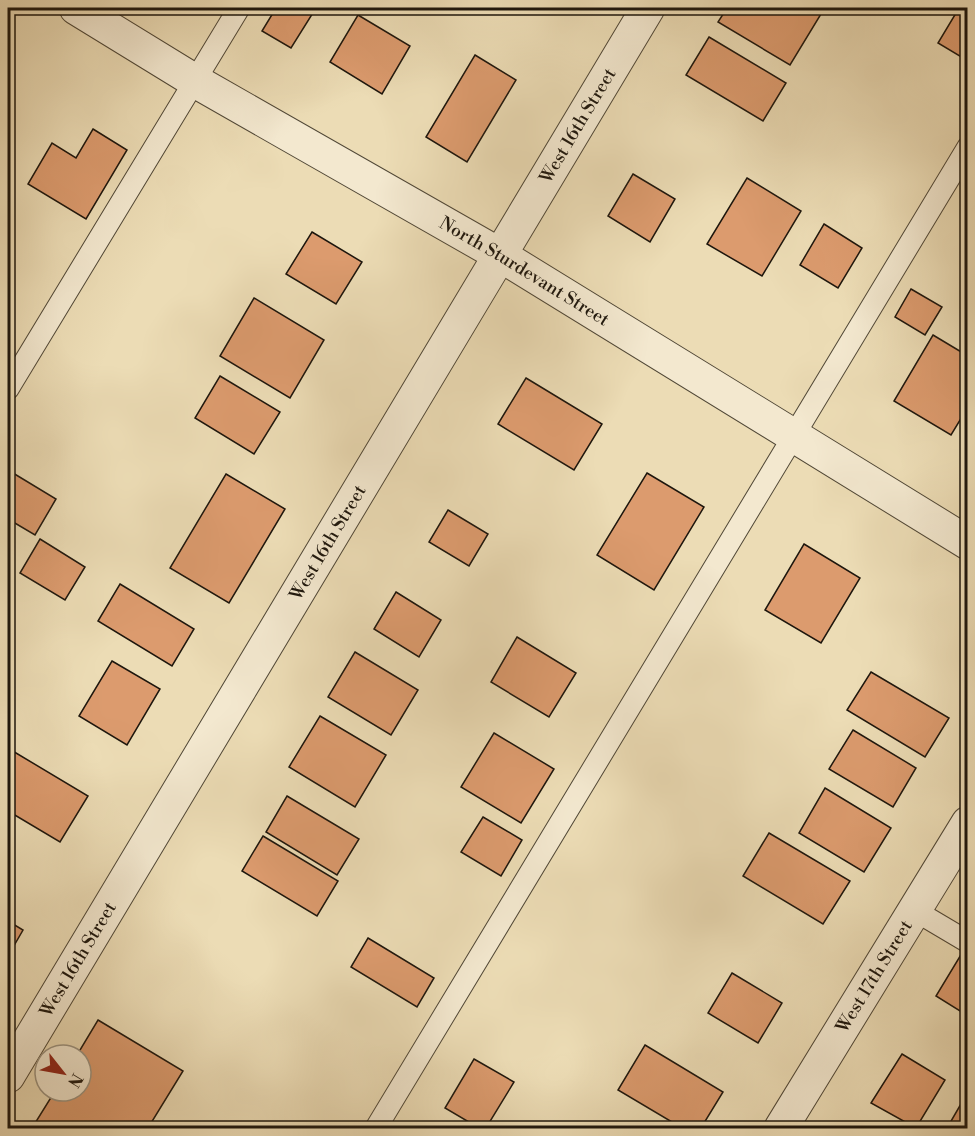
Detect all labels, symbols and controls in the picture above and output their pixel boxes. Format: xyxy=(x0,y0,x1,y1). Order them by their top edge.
street label: West 16th Street xyxy=(534,63,622,189)
street label: North Sturdevant Street xyxy=(435,212,614,332)
street label: West 16th Street xyxy=(284,480,372,605)
street label: West 16th Street xyxy=(34,897,122,1022)
street label: West 17th Street xyxy=(831,915,918,1038)
north arrow xyxy=(33,1043,93,1103)
text: N xyxy=(63,1070,87,1091)

